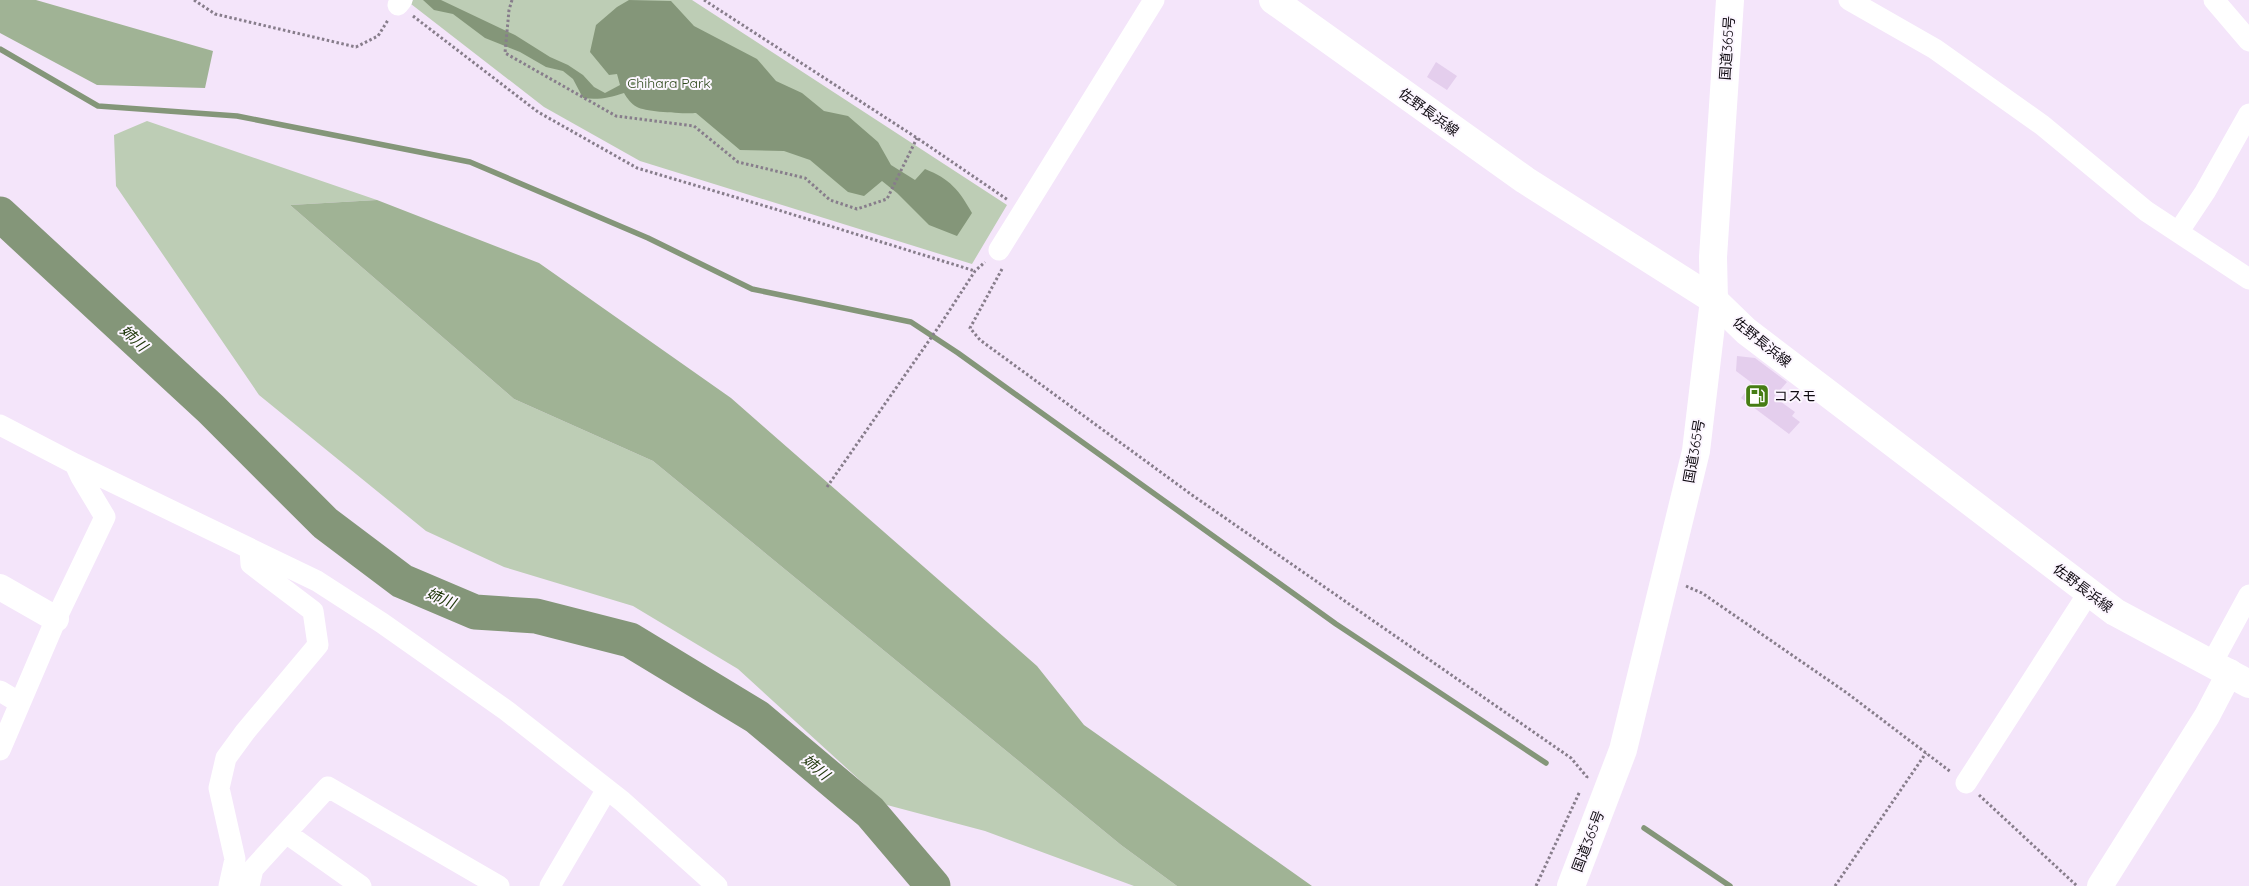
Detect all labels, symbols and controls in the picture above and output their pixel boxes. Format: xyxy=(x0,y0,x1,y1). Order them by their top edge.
street label: 国道365号 xyxy=(1716,15,1738,81)
park label: Chihara Park xyxy=(627,74,711,92)
street label: 佐野長浜線 xyxy=(1395,84,1463,140)
street label: 佐野長浜線 xyxy=(1729,313,1795,371)
water label: 姉川 xyxy=(117,321,153,357)
fuel station icon: コスモ xyxy=(1744,383,1770,409)
place label: コスモ xyxy=(1774,387,1816,405)
street label: 国道365号 xyxy=(1680,418,1708,484)
street label: 佐野長浜線 xyxy=(2050,560,2116,616)
water label: 姉川 xyxy=(423,583,460,613)
water label: 姉川 xyxy=(798,750,835,785)
street label: 国道365号 xyxy=(1568,808,1608,874)

